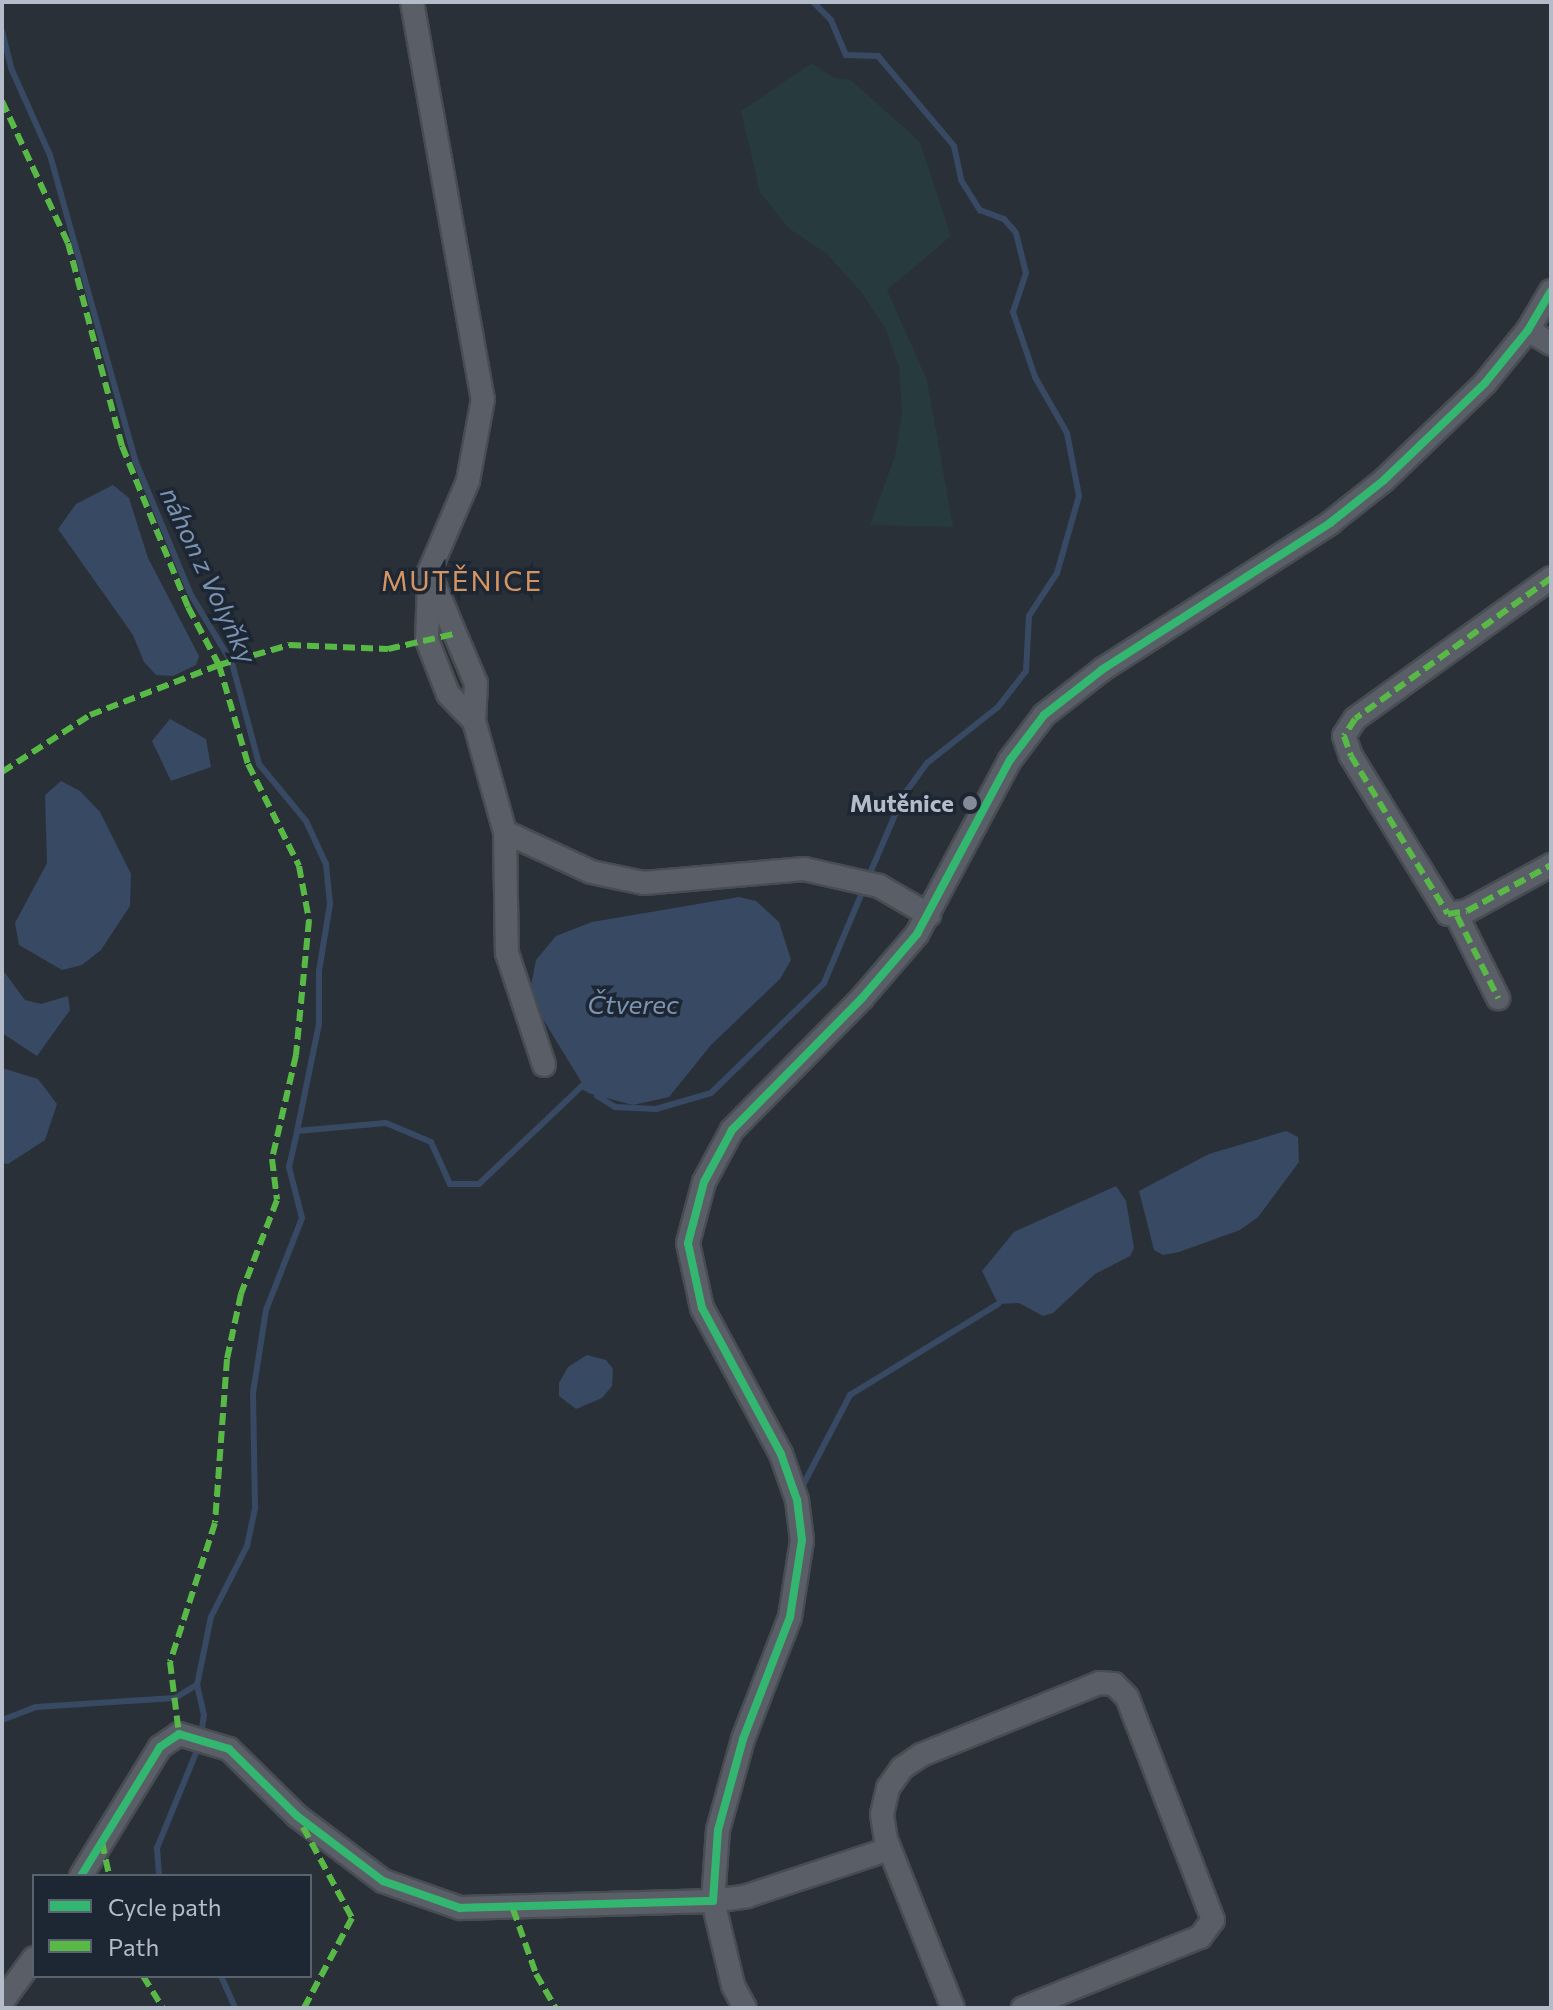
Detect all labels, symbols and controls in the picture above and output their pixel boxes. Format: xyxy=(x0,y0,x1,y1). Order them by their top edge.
water label: náhon z Volyňky xyxy=(155,482,263,668)
district label: MUTĚNICE xyxy=(381,563,543,597)
place label: Mutěnice xyxy=(850,789,954,817)
marker: Mutěnice xyxy=(961,794,979,812)
water label: Čtverec xyxy=(587,988,679,1020)
legend xyxy=(32,1874,312,1978)
text: Cycle path xyxy=(108,1892,222,1921)
text: Path xyxy=(108,1932,159,1961)

